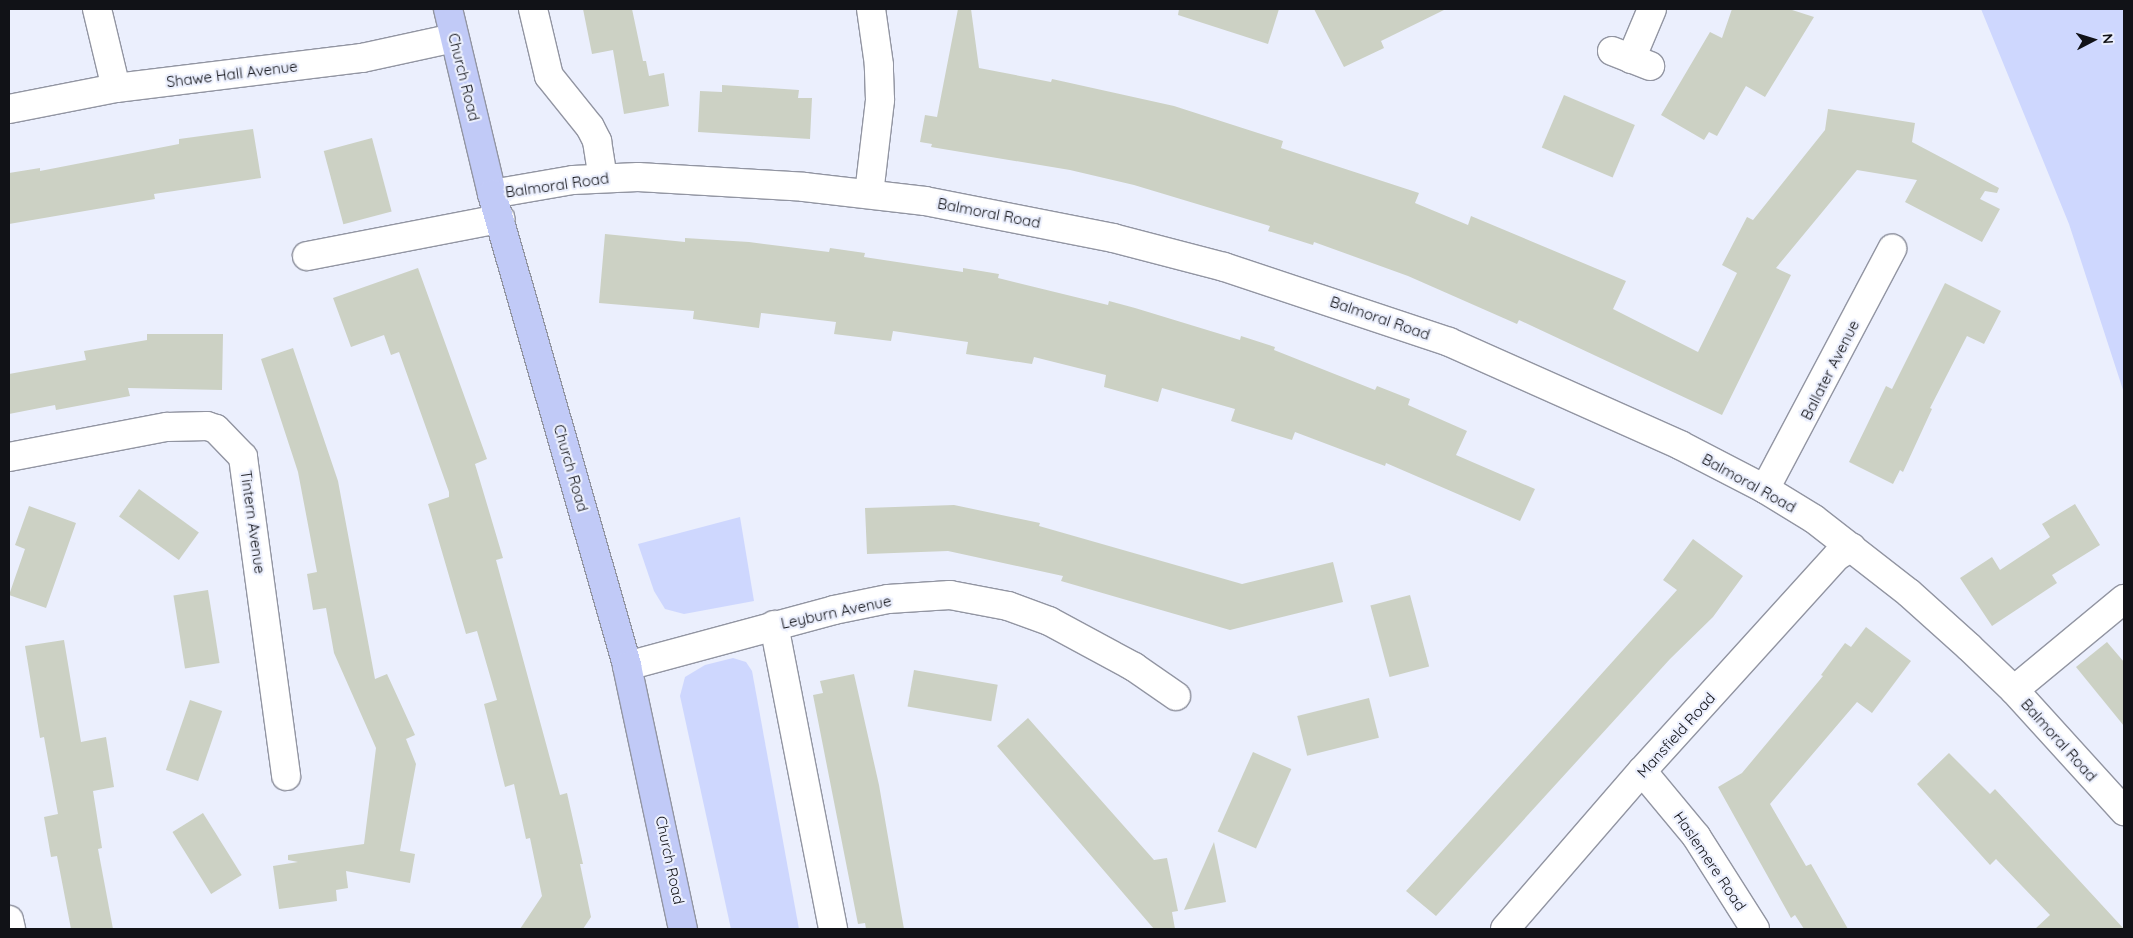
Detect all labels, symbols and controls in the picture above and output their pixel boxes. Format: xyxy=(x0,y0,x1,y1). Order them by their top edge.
north arrow xyxy=(2068,15,2118,65)
street label: Church Road xyxy=(444,31,484,123)
text: N xyxy=(2099,33,2117,45)
street label: Shawe Hall Avenue xyxy=(165,57,299,91)
street label: Balmoral Road xyxy=(504,169,610,201)
street label: Balmoral Road xyxy=(936,194,1042,232)
street label: Balmoral Road xyxy=(1328,292,1432,344)
street label: Ballater Avenue xyxy=(1797,317,1863,423)
street label: Church Road xyxy=(550,422,592,514)
street label: Balmoral Road xyxy=(1699,450,1799,516)
street label: Tintern Avenue xyxy=(237,469,269,575)
street label: Leyburn Avenue xyxy=(779,592,893,632)
street label: Mansfield Road xyxy=(1633,689,1719,781)
street label: Balmoral Road xyxy=(2017,695,2101,785)
street label: Haslemere Road xyxy=(1670,808,1750,914)
street label: Church Road xyxy=(652,814,688,906)

